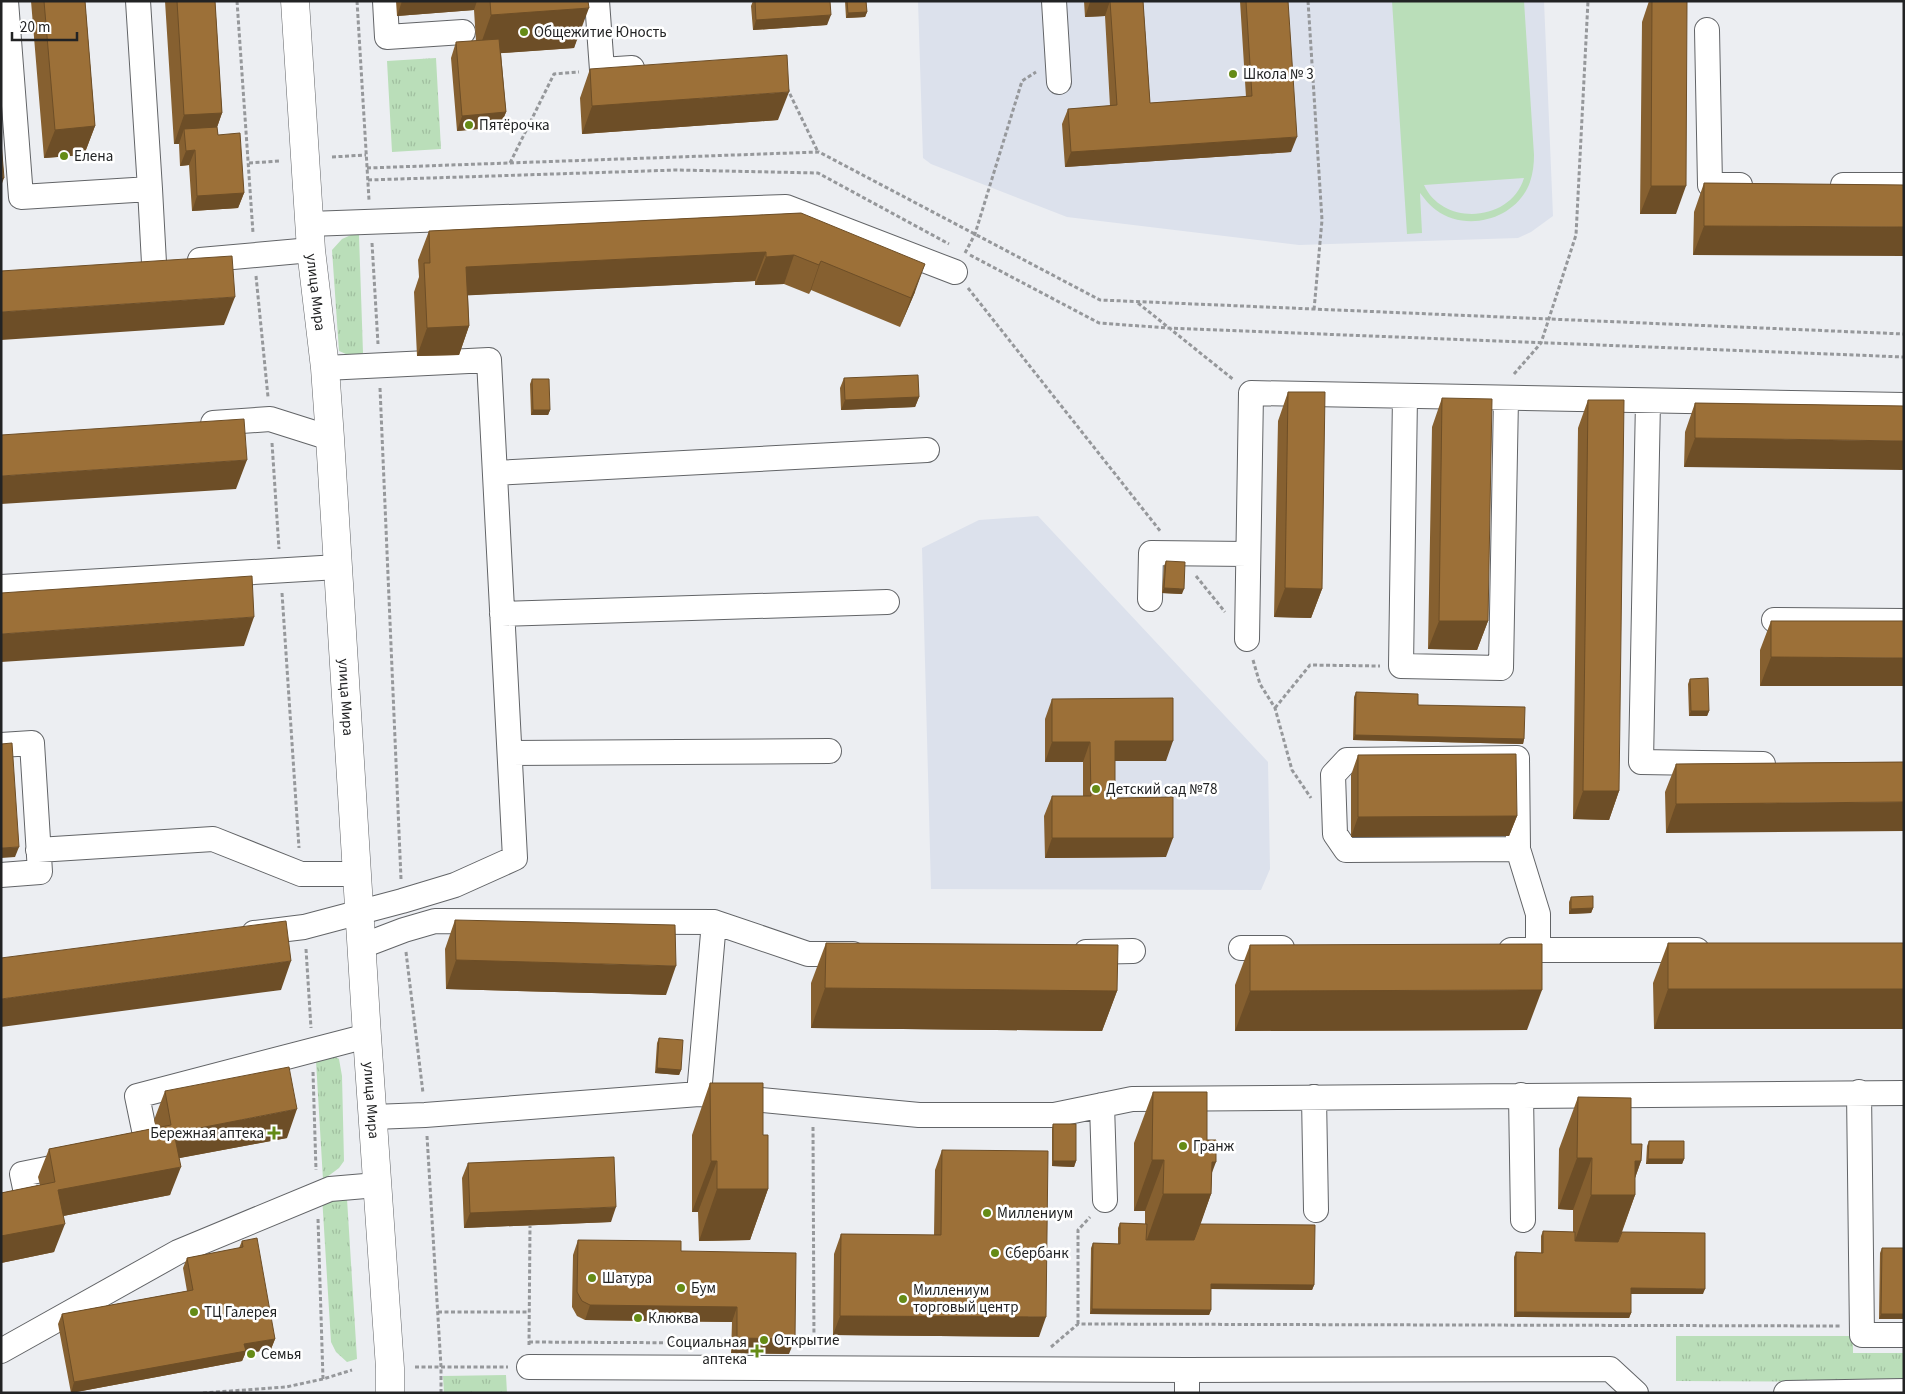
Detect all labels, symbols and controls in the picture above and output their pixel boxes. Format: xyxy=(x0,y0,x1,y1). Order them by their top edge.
scale bar xyxy=(12,10,78,42)
text: 20 m xyxy=(20,17,50,38)
place label: Общежитие Юность xyxy=(534,22,667,43)
marker: Общежитие Юность xyxy=(518,26,530,38)
place label: Школа № 3 xyxy=(1243,64,1314,85)
marker: Школа № 3 xyxy=(1227,68,1239,80)
place label: Пятёрочка xyxy=(479,115,550,136)
marker: Пятёрочка xyxy=(463,119,475,131)
place label: Елена xyxy=(74,146,113,167)
marker: Елена xyxy=(58,150,70,162)
street label: улица Мира xyxy=(301,253,330,332)
street label: улица Мира xyxy=(333,658,358,736)
place label: Детский сад №78 xyxy=(1106,779,1217,800)
marker: Детский сад №78 xyxy=(1090,783,1102,795)
street label: улица Мира xyxy=(358,1061,384,1140)
place label: Бережная аптека xyxy=(150,1123,264,1144)
marker: Бережная аптека xyxy=(268,1127,280,1139)
place label: Гранж xyxy=(1193,1136,1235,1157)
marker: Гранж xyxy=(1177,1140,1189,1152)
place label: Миллениум xyxy=(997,1203,1073,1224)
marker: Миллениум xyxy=(981,1207,993,1219)
place label: Сбербанк xyxy=(1005,1243,1069,1264)
marker: Сбербанк xyxy=(989,1247,1001,1259)
place label: Шатура xyxy=(602,1268,652,1289)
marker: Шатура xyxy=(586,1272,598,1284)
place label: Бум xyxy=(691,1278,716,1299)
place label: Миллениум торговый центр xyxy=(913,1280,1018,1318)
marker: Бум xyxy=(675,1282,687,1294)
marker: Миллениум торговый центр xyxy=(897,1293,909,1305)
place label: ТЦ Галерея xyxy=(204,1302,277,1323)
marker: ТЦ Галерея xyxy=(188,1306,200,1318)
place label: Клюква xyxy=(648,1308,699,1329)
marker: Клюква xyxy=(632,1312,644,1324)
place label: Открытие xyxy=(774,1330,840,1351)
place label: Социальная аптека xyxy=(667,1332,747,1370)
marker: Открытие xyxy=(758,1334,770,1346)
place label: Семья xyxy=(261,1344,301,1365)
marker: Социальная аптека xyxy=(751,1345,763,1357)
marker: Семья xyxy=(245,1348,257,1360)

